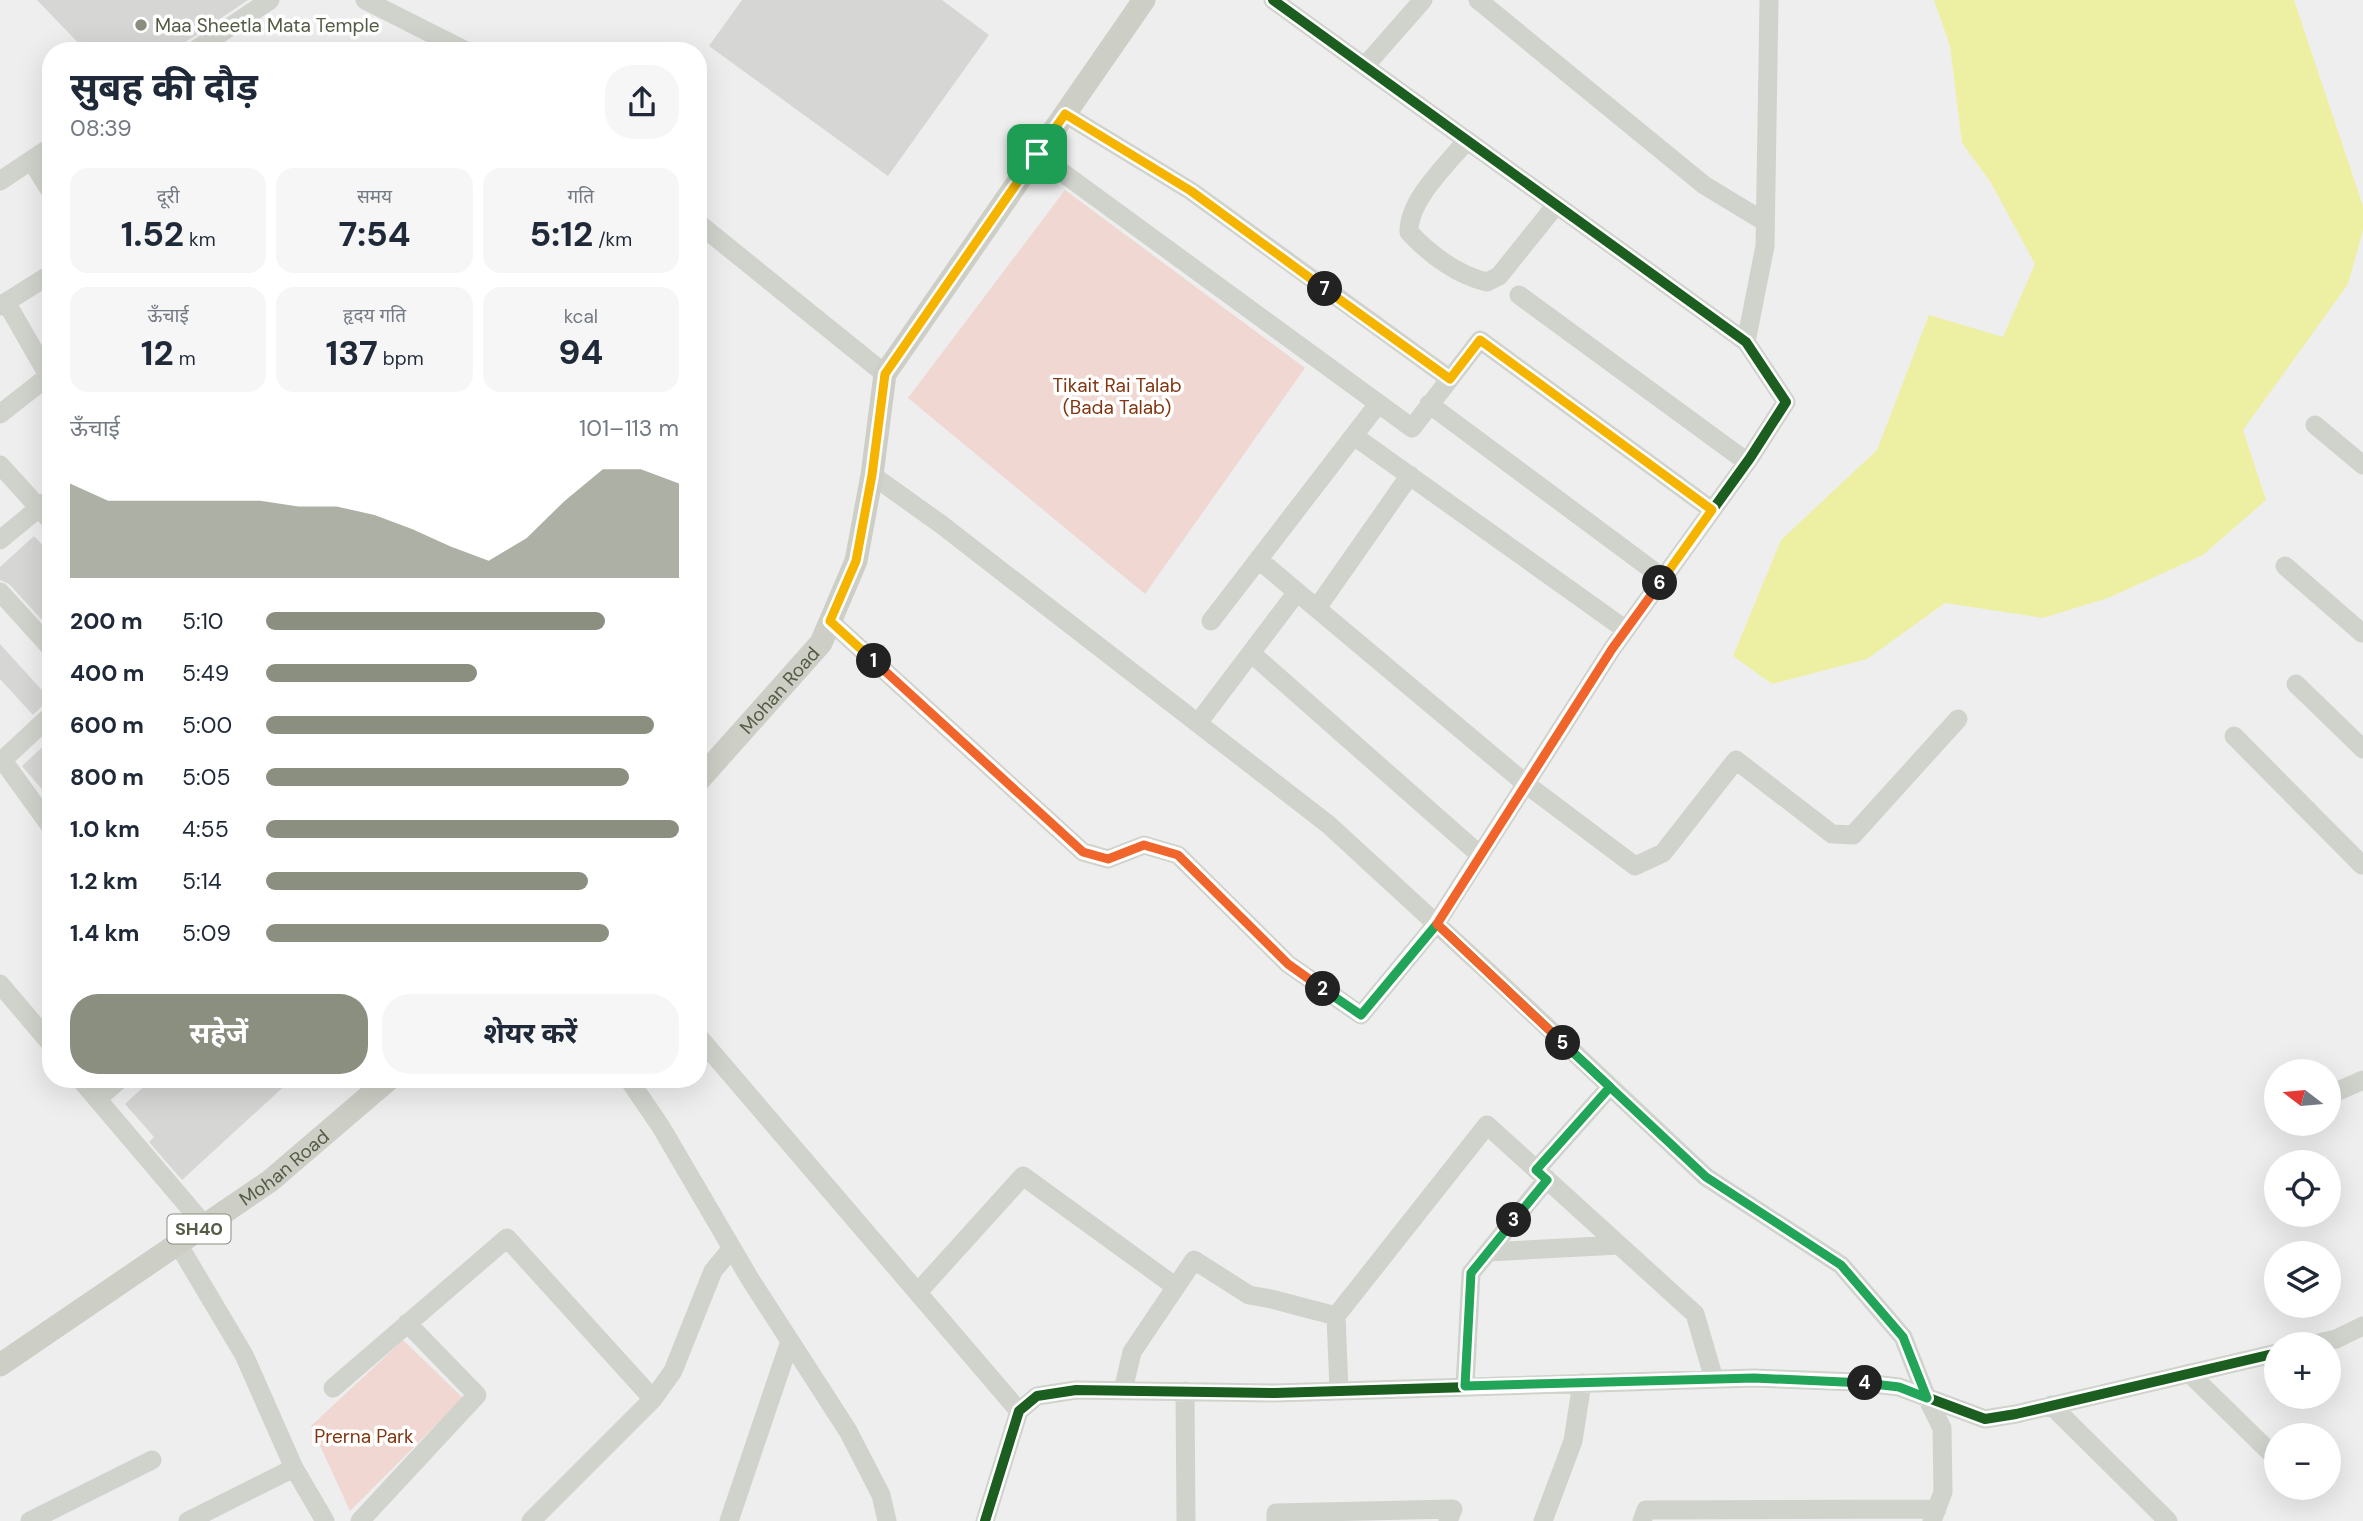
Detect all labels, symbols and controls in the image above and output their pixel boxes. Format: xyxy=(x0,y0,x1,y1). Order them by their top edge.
place label: Maa Sheetla Mata Temple xyxy=(155,13,379,38)
marker: Maa Sheetla Mata Temple xyxy=(133,17,149,33)
text: सुबह की दौड़ xyxy=(70,62,258,112)
button: share xyxy=(605,65,679,139)
text: 08:39 xyxy=(70,113,132,143)
pin xyxy=(1007,124,1067,184)
icon: arrive xyxy=(1018,135,1056,173)
text: दूरी xyxy=(157,184,180,209)
text: समय xyxy=(357,184,392,209)
text: गति xyxy=(568,184,594,209)
text: 1.52 xyxy=(121,211,184,257)
text: 7:54 xyxy=(338,211,411,257)
text: 5:12 xyxy=(530,211,593,257)
text: km xyxy=(184,227,216,252)
text: /km xyxy=(593,227,632,252)
pin: 7 xyxy=(1308,272,1342,306)
text: 7 xyxy=(1319,276,1330,301)
text: ऊँचाई xyxy=(148,303,189,328)
text: हृदय गति xyxy=(343,303,406,328)
text: kcal xyxy=(564,304,598,329)
text: 94 xyxy=(558,329,603,375)
text: 12 xyxy=(141,330,174,376)
text: 137 xyxy=(325,330,378,376)
text: m xyxy=(174,346,196,371)
text: bpm xyxy=(378,346,424,371)
park label: Tikait Rai Talab (Bada Talab) xyxy=(1052,373,1182,420)
text: ऊँचाई xyxy=(70,413,120,443)
text: 101–113 m xyxy=(579,413,679,443)
pin: 6 xyxy=(1642,566,1678,600)
text: 6 xyxy=(1653,570,1666,595)
text: 200 m xyxy=(70,606,143,636)
text: 5:10 xyxy=(182,606,224,636)
street label: Mohan Road xyxy=(734,641,825,739)
pin: 1 xyxy=(856,644,892,678)
text: 1 xyxy=(870,648,877,673)
text: 400 m xyxy=(70,658,144,688)
text: 5:49 xyxy=(182,658,229,688)
text: 600 m xyxy=(70,710,144,740)
text: 5:00 xyxy=(182,710,232,740)
text: 800 m xyxy=(70,762,144,792)
text: 5:05 xyxy=(182,762,230,792)
text: 1.0 km xyxy=(70,814,140,844)
text: 4:55 xyxy=(182,814,229,844)
text: 1.2 km xyxy=(70,866,138,896)
text: 5:14 xyxy=(182,866,222,896)
text: 1.4 km xyxy=(70,918,139,948)
text: 5:09 xyxy=(182,918,231,948)
pin: 2 xyxy=(1306,972,1340,1006)
text: 2 xyxy=(1317,976,1328,1001)
button: सहेजें xyxy=(70,994,368,1074)
button: शेयर करें xyxy=(382,994,679,1074)
pin: 5 xyxy=(1546,1026,1580,1060)
text: 5 xyxy=(1557,1030,1568,1055)
north arrow xyxy=(2264,1059,2342,1136)
map controls xyxy=(2264,1059,2341,1500)
street label: Mohan Road xyxy=(234,1124,334,1212)
button: locate xyxy=(2264,1150,2341,1227)
pin: 3 xyxy=(1496,1202,1532,1238)
text: 3 xyxy=(1508,1207,1519,1232)
road number: SH40 xyxy=(168,1214,230,1244)
button: layers xyxy=(2264,1241,2341,1318)
button: + xyxy=(2264,1332,2341,1409)
pin: 4 xyxy=(1848,1366,1882,1400)
text: 4 xyxy=(1858,1370,1871,1395)
button: − xyxy=(2264,1423,2341,1500)
park label: Prerna Park xyxy=(314,1424,414,1449)

